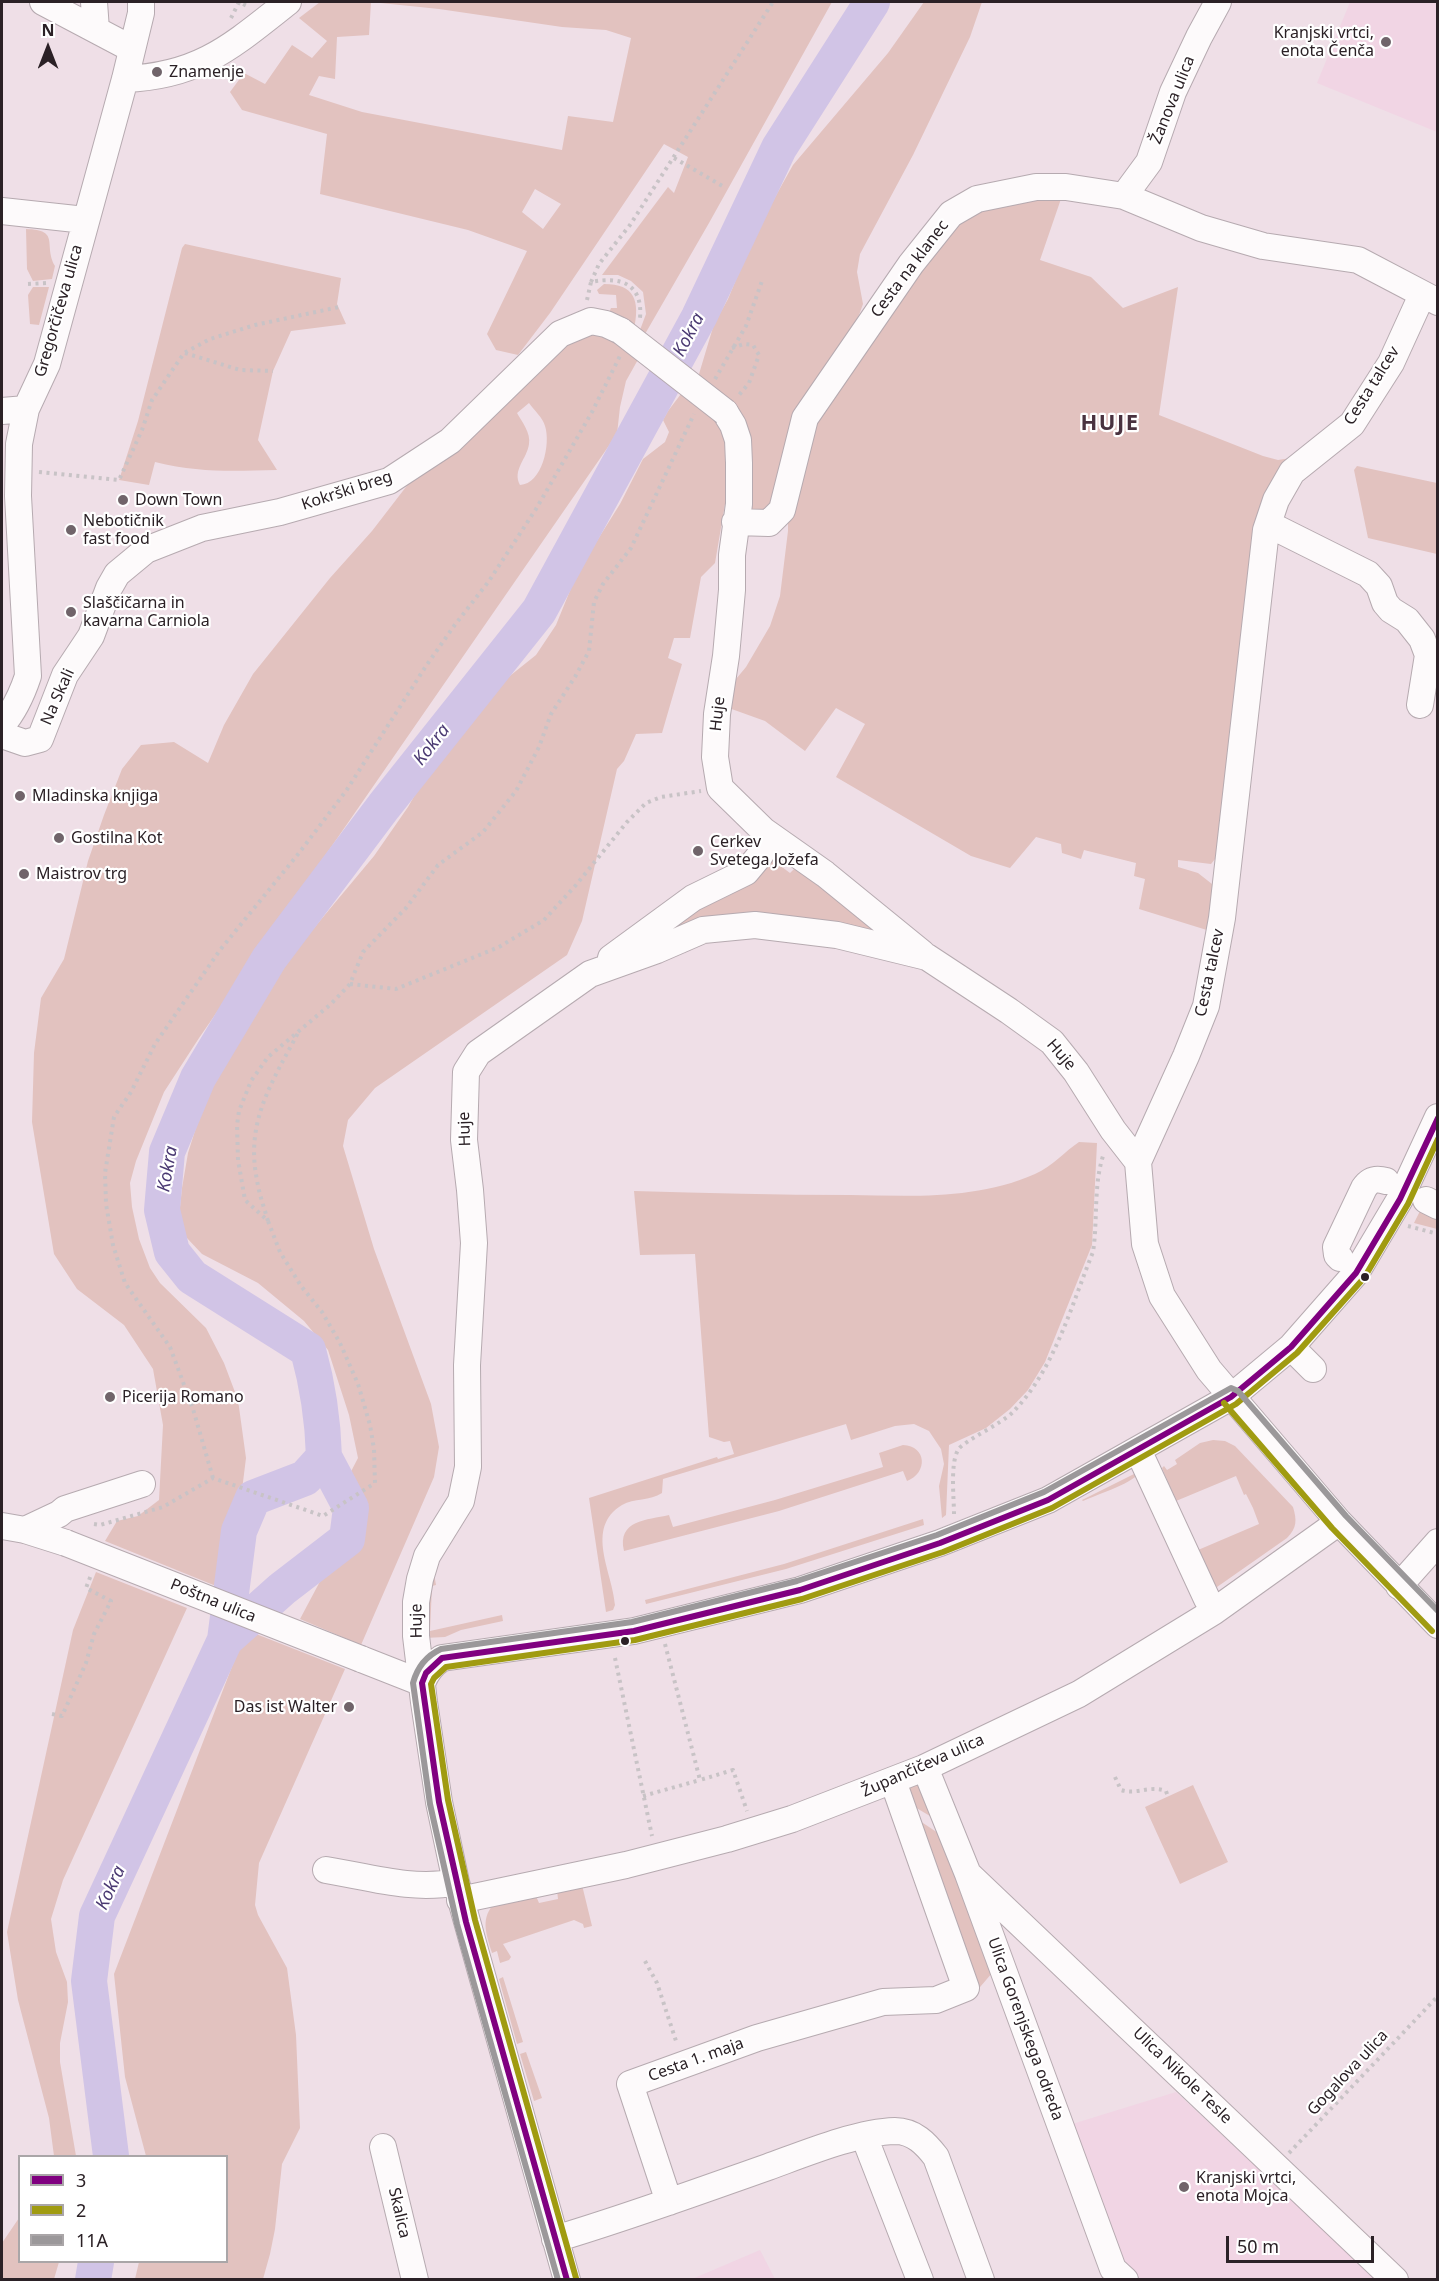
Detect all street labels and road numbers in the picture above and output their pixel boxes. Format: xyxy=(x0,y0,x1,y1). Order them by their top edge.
street label: Žanova ulica xyxy=(1147,53,1199,147)
street label: Cesta na klanec xyxy=(867,217,953,321)
street label: Gregorčičeva ulica xyxy=(31,242,87,380)
street label: Cesta talcev xyxy=(1340,343,1404,429)
street label: Kokrški breg xyxy=(299,467,395,515)
street label: Na Skali xyxy=(37,666,79,728)
street label: Huje xyxy=(707,696,729,732)
street label: Cesta talcev xyxy=(1191,927,1229,1019)
street label: Huje xyxy=(1042,1036,1080,1074)
street label: Huje xyxy=(455,1111,475,1147)
street label: Poštna ulica xyxy=(167,1575,259,1627)
street label: Huje xyxy=(407,1603,427,1639)
street label: Župančičeva ulica xyxy=(859,1730,987,1802)
street label: Ulica Gorenjskega odreda xyxy=(983,1935,1067,2123)
street label: Ulica Nikole Tesle xyxy=(1128,2024,1236,2128)
street label: Gogalova ulica xyxy=(1304,2026,1392,2120)
street label: Cesta 1. maja xyxy=(646,2034,746,2086)
street label: Skalica xyxy=(384,2186,414,2240)

